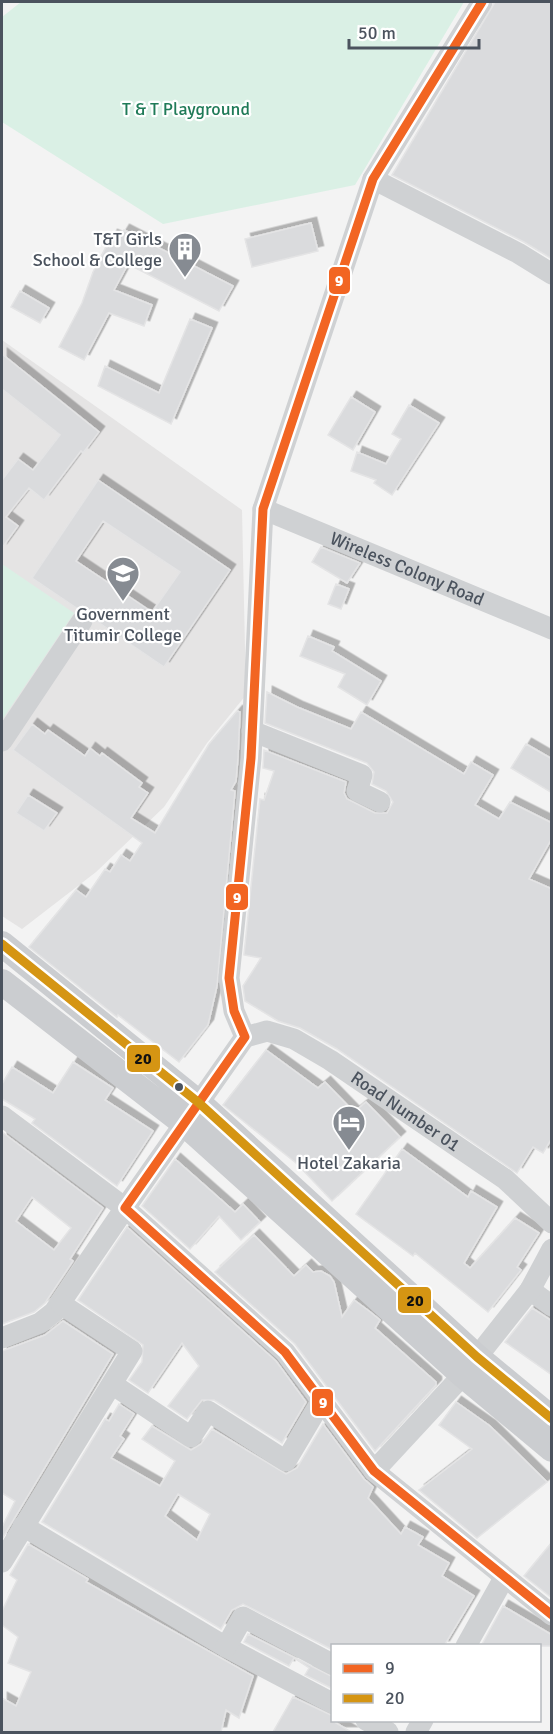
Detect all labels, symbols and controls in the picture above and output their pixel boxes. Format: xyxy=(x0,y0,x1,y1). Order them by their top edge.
scale bar xyxy=(349,12,480,50)
text: 50 m xyxy=(358,22,396,44)
park label: T & T Playground xyxy=(122,98,250,120)
place label: T&T Girls School & College xyxy=(33,228,162,271)
building icon: T&T Girls School & College xyxy=(167,231,203,278)
line badge: 9 xyxy=(328,266,351,295)
text: 9 xyxy=(335,271,344,291)
street label: Wireless Colony Road xyxy=(327,527,487,611)
school or university icon: Government Titumir College xyxy=(105,555,141,602)
place label: Government Titumir College xyxy=(64,603,182,646)
line badge: 9 xyxy=(225,883,249,911)
text: 9 xyxy=(233,888,242,908)
line badge: 20 xyxy=(126,1044,161,1073)
text: 20 xyxy=(134,1049,152,1069)
street label: Road Number 01 xyxy=(347,1066,464,1156)
unlabelled marker xyxy=(173,1081,185,1093)
hotel icon: Hotel Zakaria xyxy=(331,1104,367,1151)
place label: Hotel Zakaria xyxy=(297,1152,401,1174)
line badge: 20 xyxy=(397,1286,432,1314)
text: 20 xyxy=(406,1291,424,1311)
line badge: 9 xyxy=(311,1388,334,1417)
text: 9 xyxy=(319,1393,328,1413)
legend xyxy=(331,1644,541,1722)
text: 9 xyxy=(385,1657,395,1679)
text: 20 xyxy=(385,1687,404,1709)

